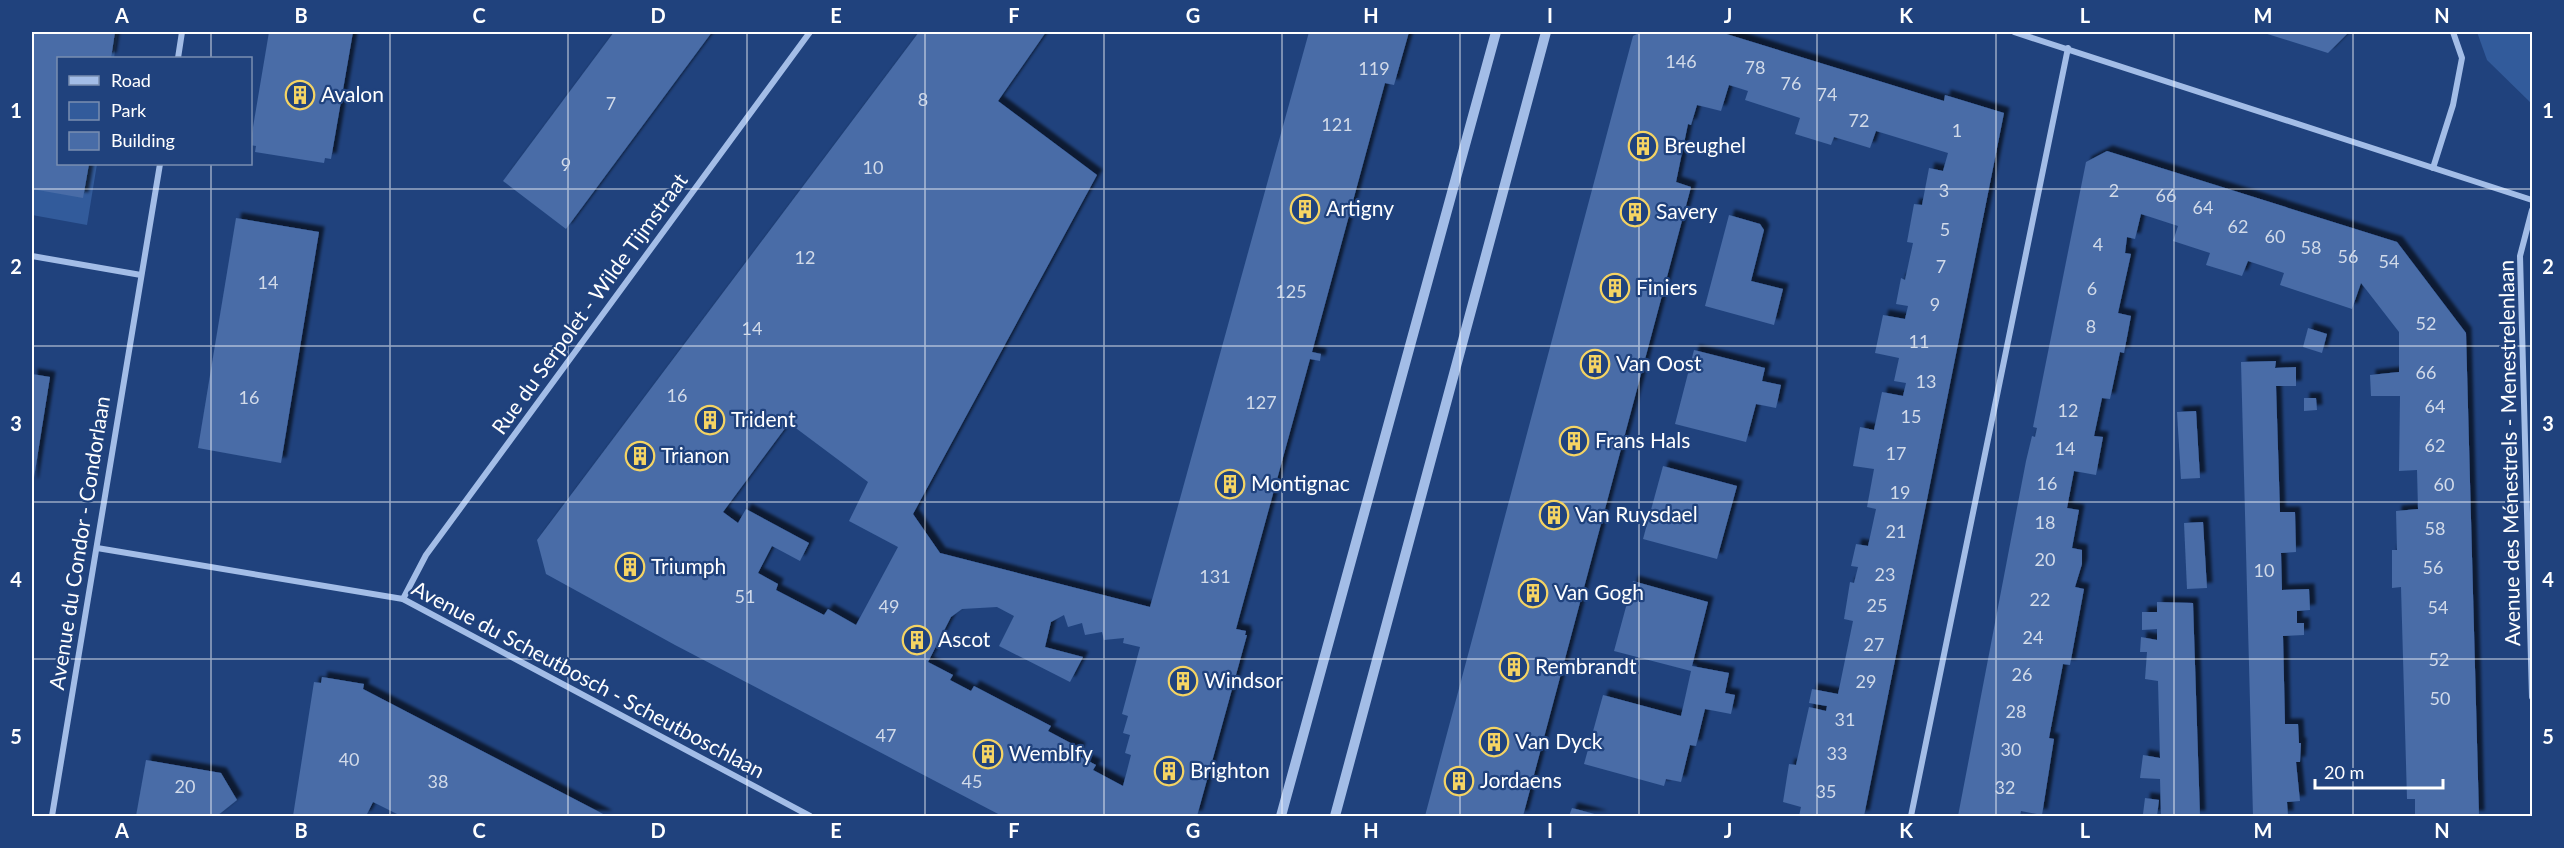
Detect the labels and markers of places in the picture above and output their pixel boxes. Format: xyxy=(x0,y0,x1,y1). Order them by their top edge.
building icon: Avalon xyxy=(284,79,316,111)
place label: Avalon xyxy=(321,81,384,106)
building icon: Breughel xyxy=(1627,130,1659,162)
place label: Breughel xyxy=(1664,132,1746,157)
building icon: Artigny xyxy=(1289,193,1321,225)
place label: Artigny xyxy=(1326,195,1394,220)
building icon: Savery xyxy=(1619,196,1651,228)
place label: Savery xyxy=(1656,198,1718,223)
building icon: Finiers xyxy=(1599,272,1631,304)
place label: Finiers xyxy=(1636,274,1697,299)
building icon: Van Oost xyxy=(1579,348,1611,380)
place label: Van Oost xyxy=(1616,350,1702,375)
building icon: Trident xyxy=(694,404,726,436)
place label: Trident xyxy=(731,406,796,431)
building icon: Frans Hals xyxy=(1558,425,1590,457)
place label: Frans Hals xyxy=(1595,427,1690,452)
building icon: Trianon xyxy=(624,440,656,472)
place label: Trianon xyxy=(661,442,730,467)
building icon: Montignac xyxy=(1214,468,1246,500)
place label: Montignac xyxy=(1251,470,1350,495)
building icon: Van Ruysdael xyxy=(1538,499,1570,531)
place label: Van Ruysdael xyxy=(1575,501,1698,526)
building icon: Triumph xyxy=(614,551,646,583)
place label: Triumph xyxy=(651,553,726,578)
building icon: Van Gogh xyxy=(1517,577,1549,609)
place label: Van Gogh xyxy=(1554,579,1644,604)
building icon: Ascot xyxy=(901,624,933,656)
place label: Ascot xyxy=(938,626,991,651)
building icon: Rembrandt xyxy=(1498,651,1530,683)
place label: Rembrandt xyxy=(1535,653,1637,678)
building icon: Windsor xyxy=(1167,665,1199,697)
place label: Windsor xyxy=(1204,667,1283,692)
building icon: Van Dyck xyxy=(1478,726,1510,758)
place label: Van Dyck xyxy=(1515,728,1603,753)
building icon: Wemblfy xyxy=(972,738,1004,770)
place label: Wemblfy xyxy=(1009,740,1093,765)
building icon: Brighton xyxy=(1153,755,1185,787)
place label: Brighton xyxy=(1190,757,1270,782)
building icon: Jordaens xyxy=(1443,765,1475,797)
place label: Jordaens xyxy=(1480,767,1562,792)

